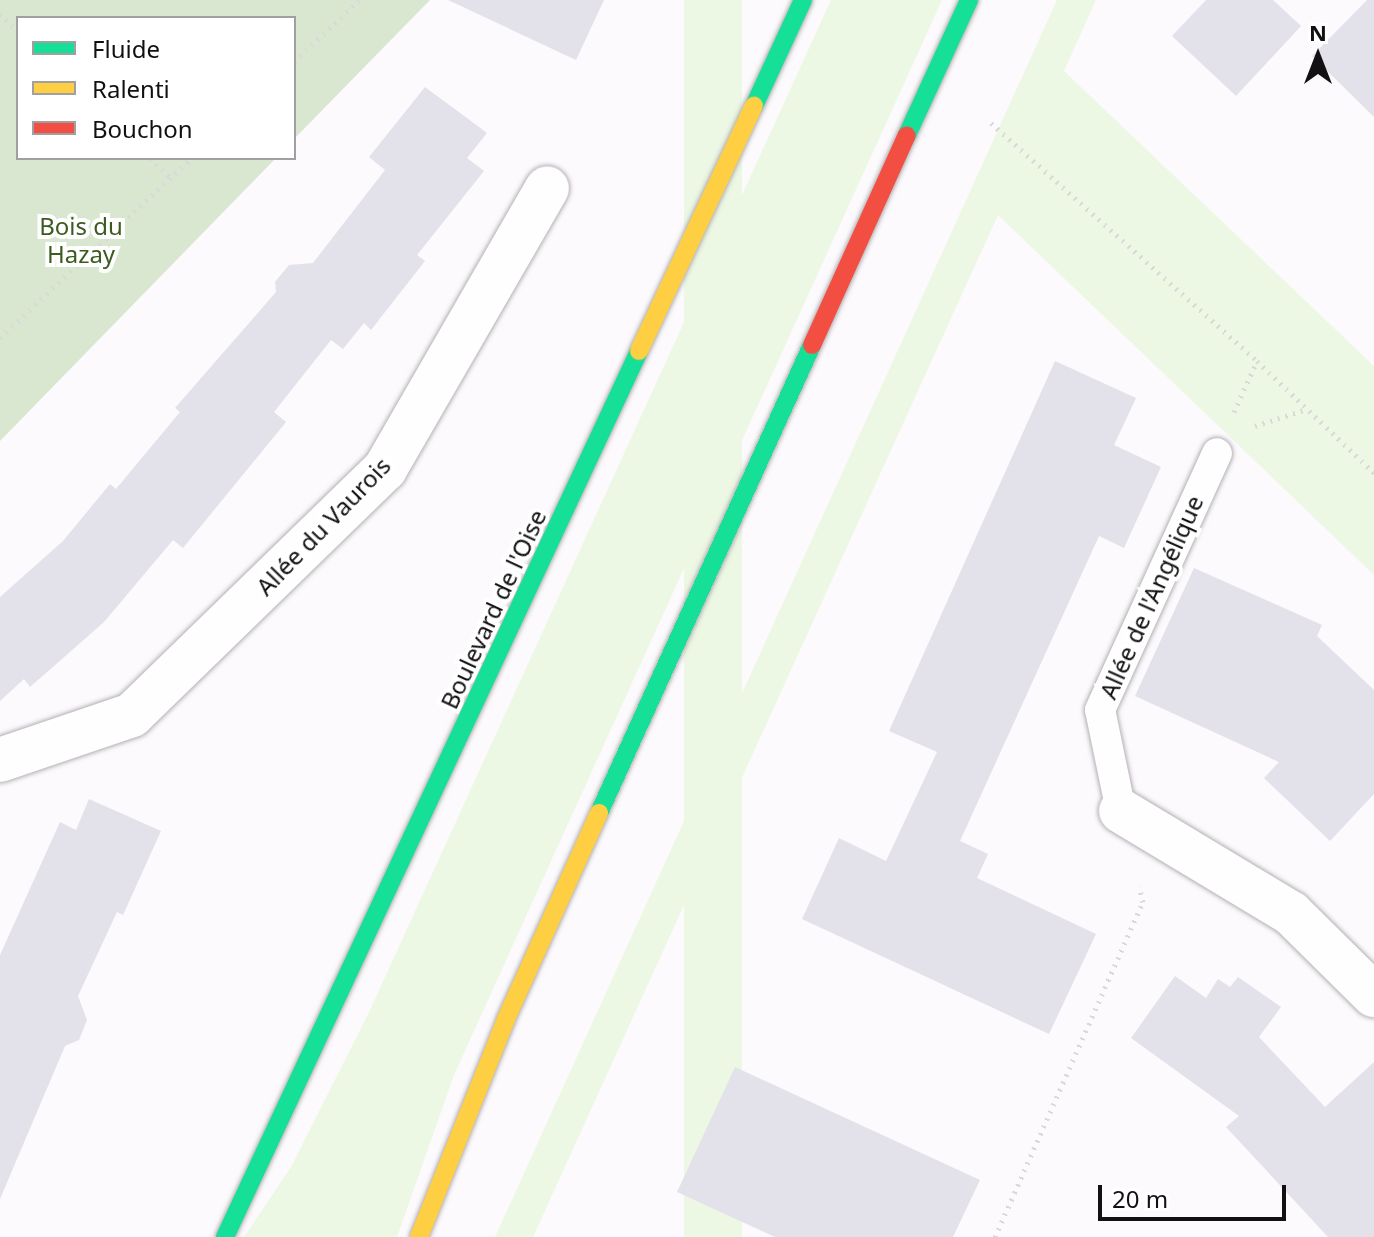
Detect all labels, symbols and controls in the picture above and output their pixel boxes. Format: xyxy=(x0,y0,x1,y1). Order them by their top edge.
legend xyxy=(16,16,296,160)
north arrow xyxy=(1278,16,1358,96)
text: N xyxy=(1309,17,1327,47)
text: Fluide xyxy=(92,32,160,65)
text: Ralenti xyxy=(92,72,170,105)
text: Bouchon xyxy=(92,112,193,145)
park label: Bois du Hazay xyxy=(39,212,123,268)
street label: Allée du Vaurois xyxy=(250,451,396,601)
street label: Allée de l'Angélique xyxy=(1093,491,1209,703)
street label: Boulevard de l'Oise xyxy=(434,505,552,713)
scale bar xyxy=(1102,1169,1290,1219)
text: 20 m xyxy=(1112,1182,1168,1215)

